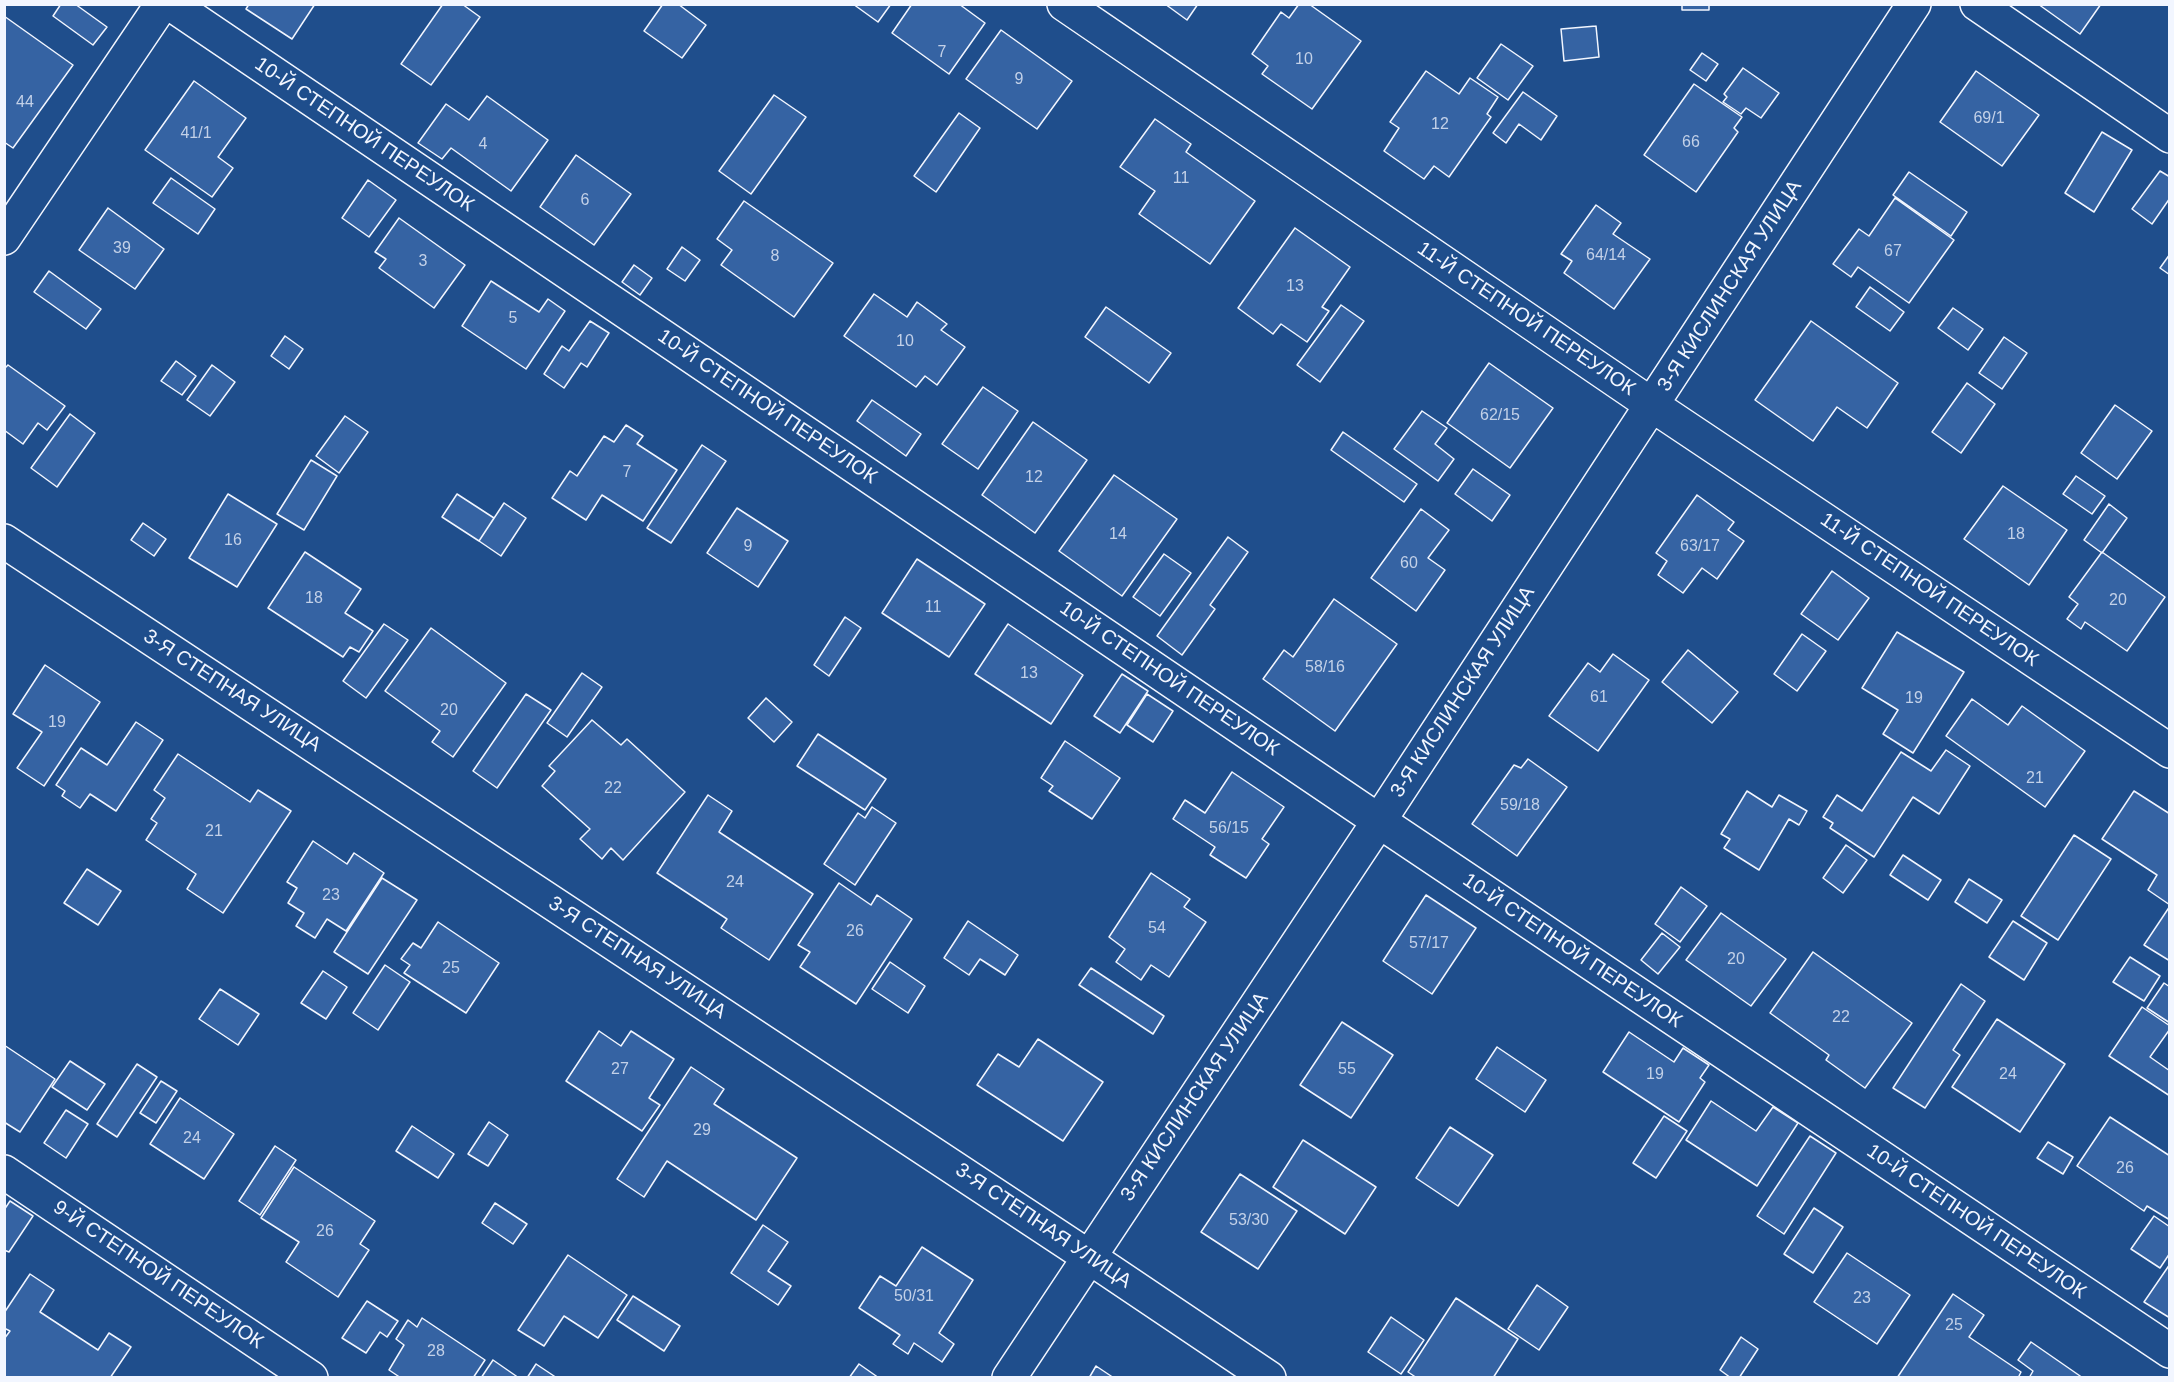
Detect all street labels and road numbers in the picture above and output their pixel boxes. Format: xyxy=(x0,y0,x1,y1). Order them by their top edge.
street label: 10-Й СТЕПНОЙ ПЕРЕУЛОК xyxy=(250,53,478,217)
street label: 3-Я КИСЛИНСКАЯ УЛИЦА xyxy=(1653,176,1807,396)
street label: 11-Й СТЕПНОЙ ПЕРЕУЛОК xyxy=(1412,237,1640,401)
street label: 10-Й СТЕПНОЙ ПЕРЕУЛОК xyxy=(653,325,881,489)
street label: 11-Й СТЕПНОЙ ПЕРЕУЛОК xyxy=(1815,508,2043,672)
street label: 3-Я КИСЛИНСКАЯ УЛИЦА xyxy=(1386,582,1540,802)
street label: 10-Й СТЕПНОЙ ПЕРЕУЛОК xyxy=(1055,597,1283,761)
street label: 3-Я СТЕПНАЯ УЛИЦА xyxy=(139,625,325,757)
street label: 10-Й СТЕПНОЙ ПЕРЕУЛОК xyxy=(1458,869,1686,1033)
street label: 3-Я СТЕПНАЯ УЛИЦА xyxy=(544,892,730,1024)
street label: 3-Я КИСЛИНСКАЯ УЛИЦА xyxy=(1116,988,1274,1206)
street label: 10-Й СТЕПНОЙ ПЕРЕУЛОК xyxy=(1862,1140,2090,1304)
street label: 3-Я СТЕПНАЯ УЛИЦА xyxy=(951,1158,1135,1294)
street label: 9-Й СТЕПНОЙ ПЕРЕУЛОК xyxy=(48,1196,268,1354)

